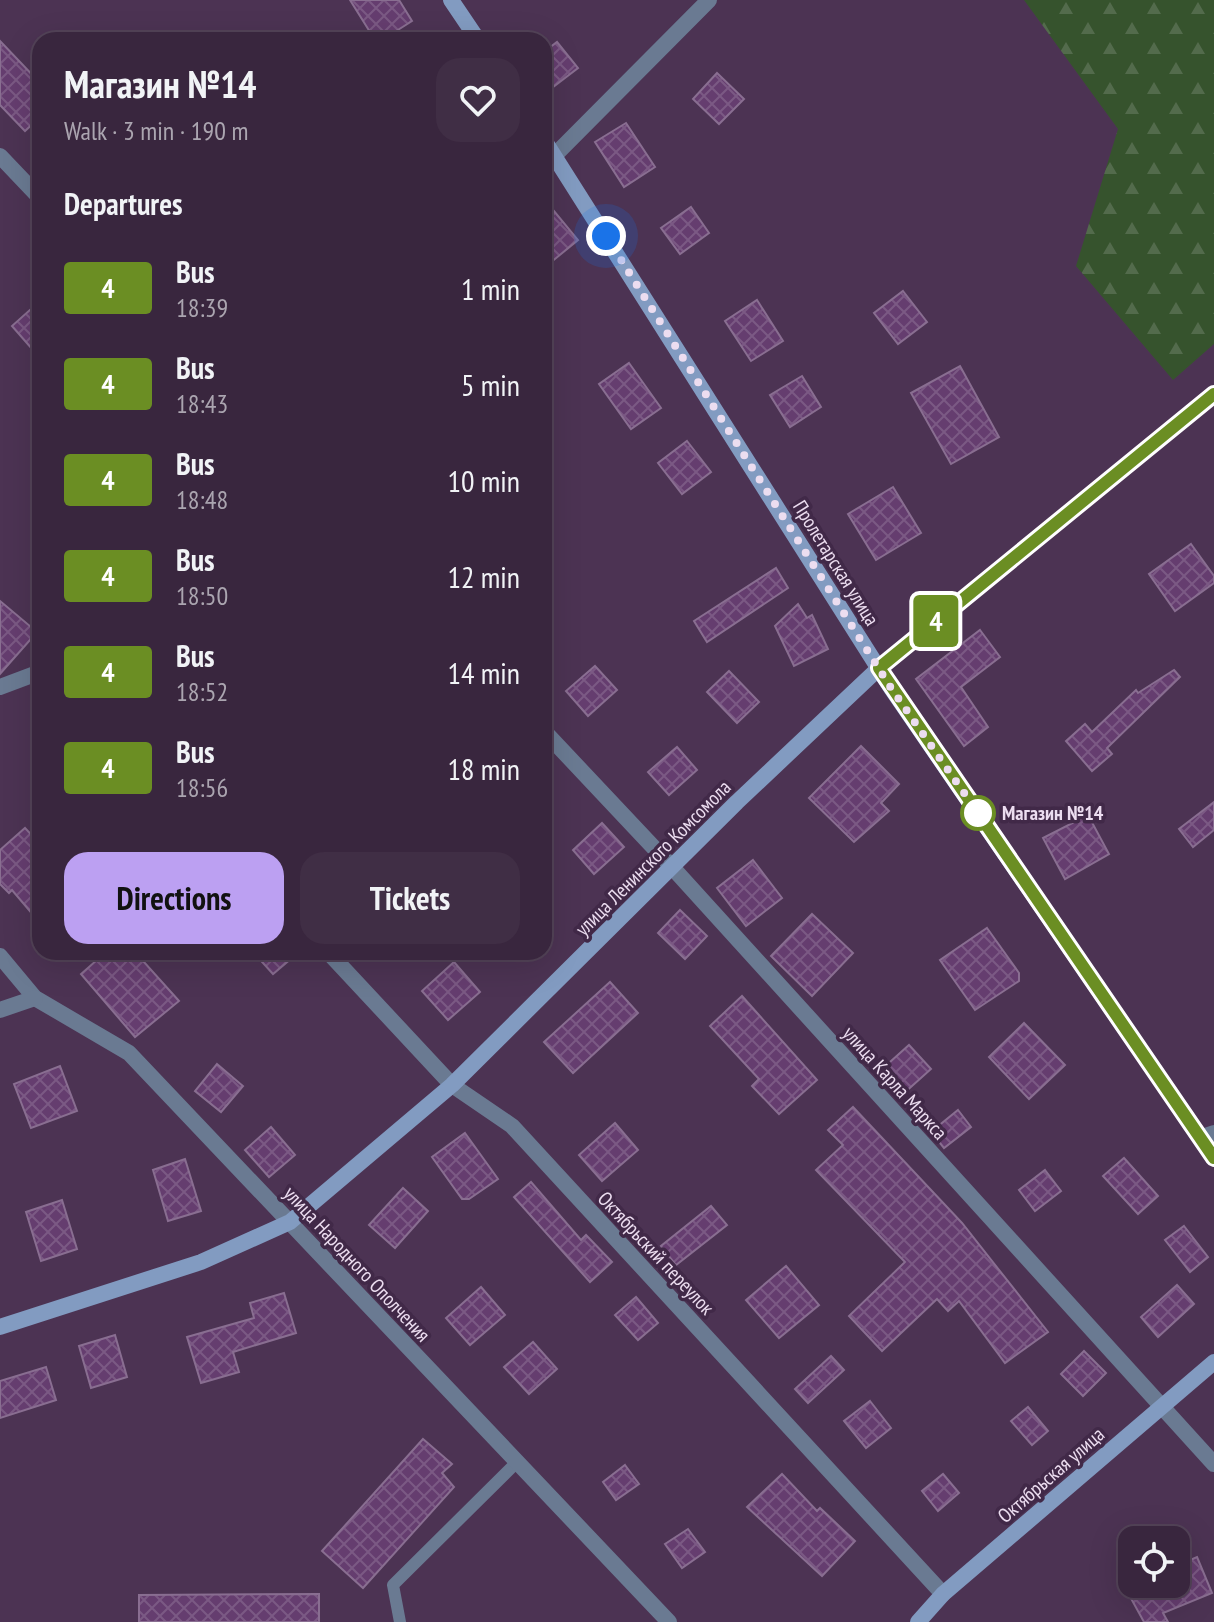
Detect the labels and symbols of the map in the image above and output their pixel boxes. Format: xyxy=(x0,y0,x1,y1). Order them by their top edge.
your location xyxy=(586,216,626,256)
street label: Пролетарская улица xyxy=(787,495,885,631)
line badge: 4 xyxy=(910,595,962,647)
street label: улица Ленинского Комсомола xyxy=(569,774,737,942)
marker: Магазин №14 xyxy=(961,796,995,830)
place label: Магазин №14 xyxy=(1002,800,1104,826)
street label: улица Карла Маркса xyxy=(837,1021,953,1145)
street label: улица Народного Ополчения xyxy=(278,1181,436,1347)
street label: Октябрьский переулок xyxy=(592,1186,720,1320)
street label: Октябрьская улица xyxy=(992,1421,1110,1529)

